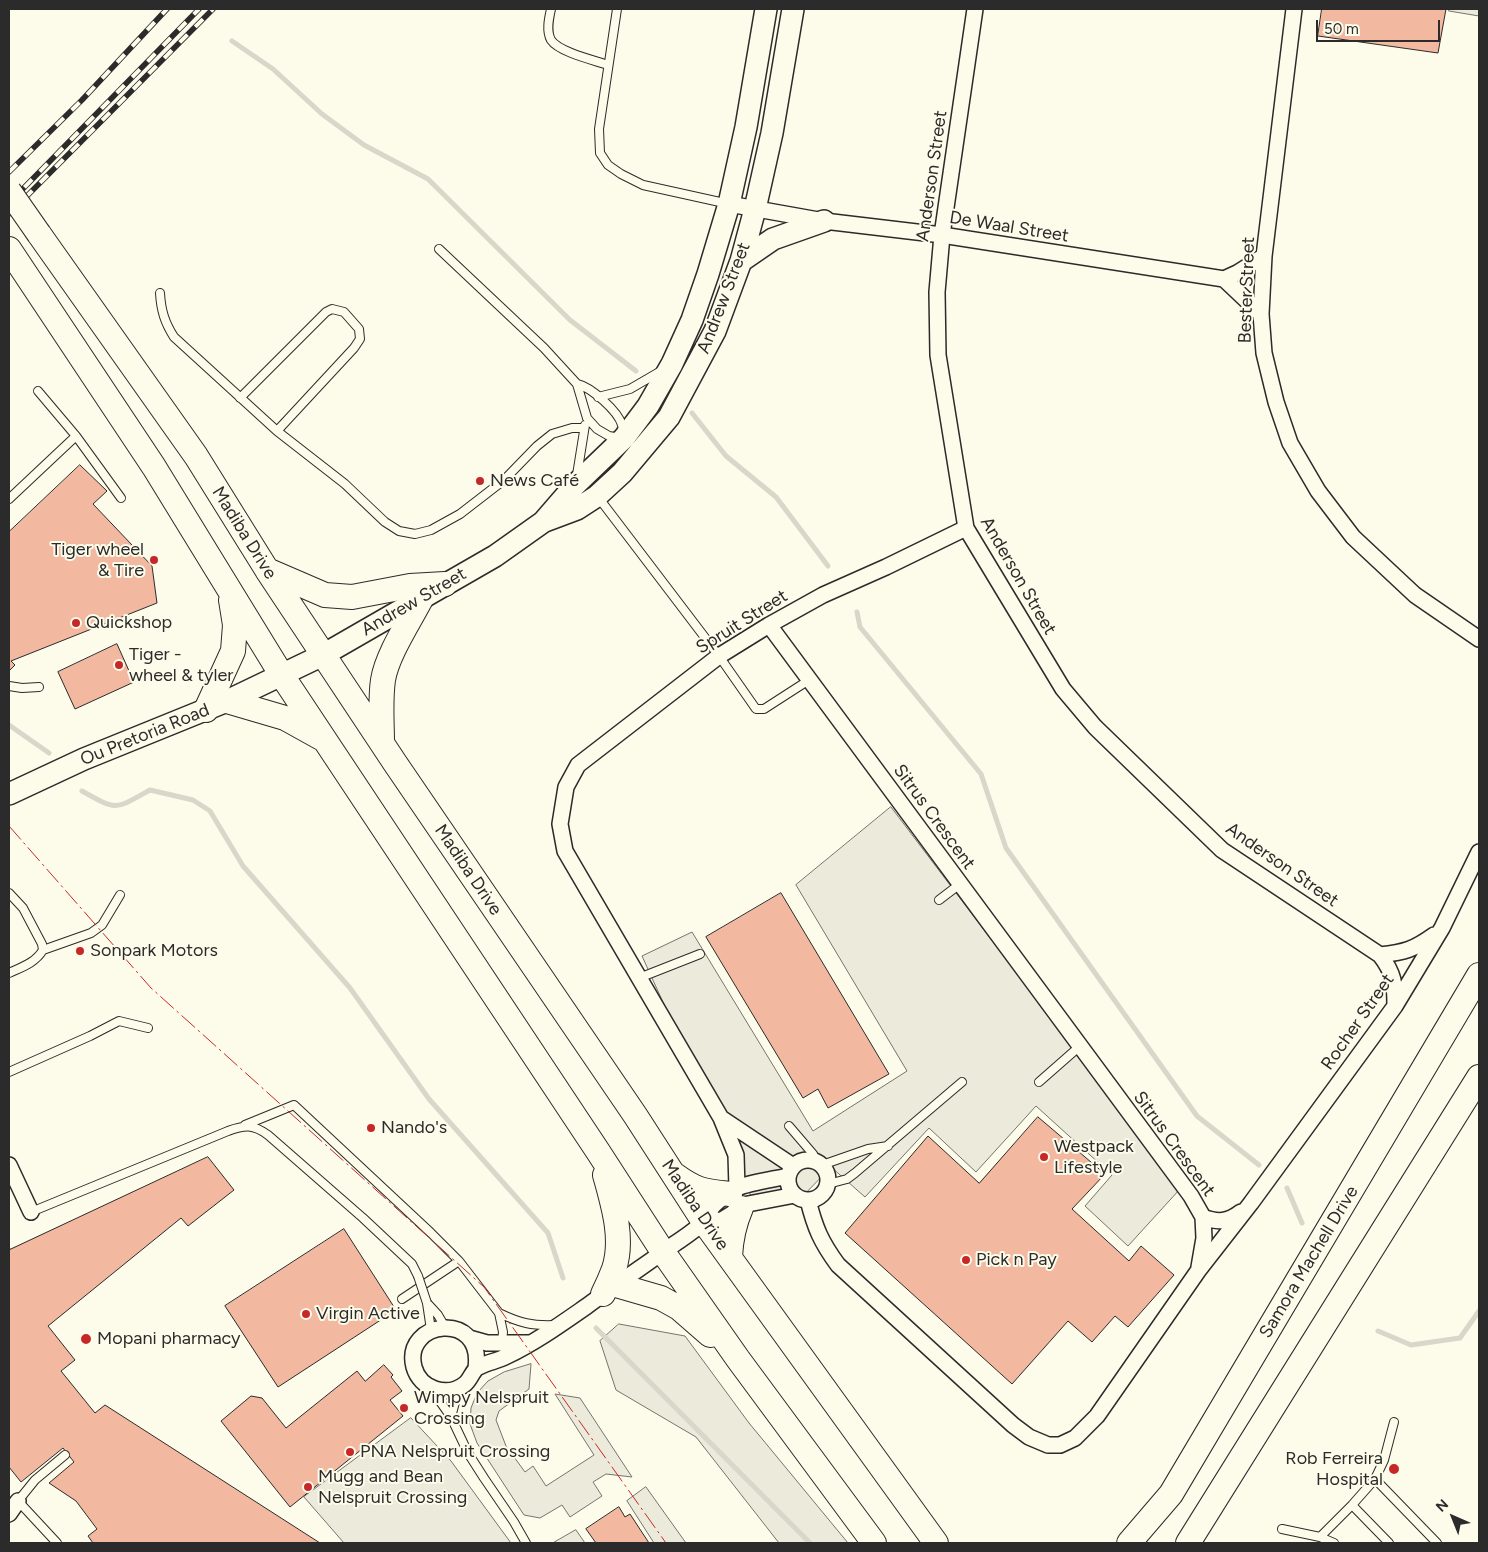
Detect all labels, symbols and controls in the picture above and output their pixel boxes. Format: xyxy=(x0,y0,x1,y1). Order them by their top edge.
scale bar xyxy=(1318,10,1442,42)
text: 50 m xyxy=(1324,20,1359,38)
street label: Anderson Street xyxy=(912,109,952,243)
street label: De Waal Street xyxy=(948,207,1070,247)
street label: Bester Street xyxy=(1234,236,1260,344)
street label: Andrew Street xyxy=(693,239,755,357)
place label: News Café xyxy=(490,470,579,492)
marker: News Café xyxy=(474,475,486,487)
street label: Madiba Drive xyxy=(207,483,281,583)
street label: Anderson Street xyxy=(976,513,1060,639)
place label: Tiger wheel & Tire xyxy=(51,539,144,582)
marker: Tiger wheel & Tire xyxy=(148,554,160,566)
street label: Andrew Street xyxy=(358,563,470,641)
street label: Spruit Street xyxy=(692,585,792,659)
place label: Quickshop xyxy=(86,612,172,634)
marker: Quickshop xyxy=(70,617,82,629)
place label: Tiger - wheel & tyler xyxy=(129,644,233,686)
marker: Tiger - wheel & tyler xyxy=(113,659,125,671)
street label: Ou Pretoria Road xyxy=(77,699,213,771)
street label: Sitrus Crescent xyxy=(889,760,979,874)
street label: Anderson Street xyxy=(1222,818,1342,912)
street label: Madiba Drive xyxy=(430,820,506,920)
place label: Sonpark Motors xyxy=(90,940,218,962)
marker: Sonpark Motors xyxy=(74,945,86,957)
street label: Rocher Street xyxy=(1317,970,1399,1074)
street label: Sitrus Crescent xyxy=(1129,1087,1219,1201)
place label: Nando's xyxy=(381,1117,447,1139)
marker: Nando's xyxy=(365,1122,377,1134)
place label: Westpack Lifestyle xyxy=(1054,1136,1134,1178)
marker: Westpack Lifestyle xyxy=(1038,1151,1050,1163)
street label: Madiba Drive xyxy=(657,1155,733,1255)
street label: Samora Machell Drive xyxy=(1255,1182,1363,1342)
place label: Pick n Pay xyxy=(976,1249,1057,1271)
marker: Pick n Pay xyxy=(960,1254,972,1266)
place label: Virgin Active xyxy=(316,1303,420,1325)
marker: Virgin Active xyxy=(300,1308,312,1320)
place label: Mopani pharmacy xyxy=(97,1328,241,1350)
marker: Mopani pharmacy xyxy=(79,1332,93,1346)
place label: Wimpy Nelspruit Crossing xyxy=(414,1387,549,1430)
marker: Wimpy Nelspruit Crossing xyxy=(398,1402,410,1414)
place label: PNA Nelspruit Crossing xyxy=(360,1441,550,1463)
marker: PNA Nelspruit Crossing xyxy=(344,1446,356,1458)
place label: Rob Ferreira Hospital xyxy=(1285,1448,1383,1490)
marker: Rob Ferreira Hospital xyxy=(1387,1462,1401,1476)
place label: Mugg and Bean Nelspruit Crossing xyxy=(318,1466,467,1508)
marker: Mugg and Bean Nelspruit Crossing xyxy=(302,1481,314,1493)
north arrow xyxy=(1428,1492,1478,1542)
text: N xyxy=(1432,1496,1452,1516)

